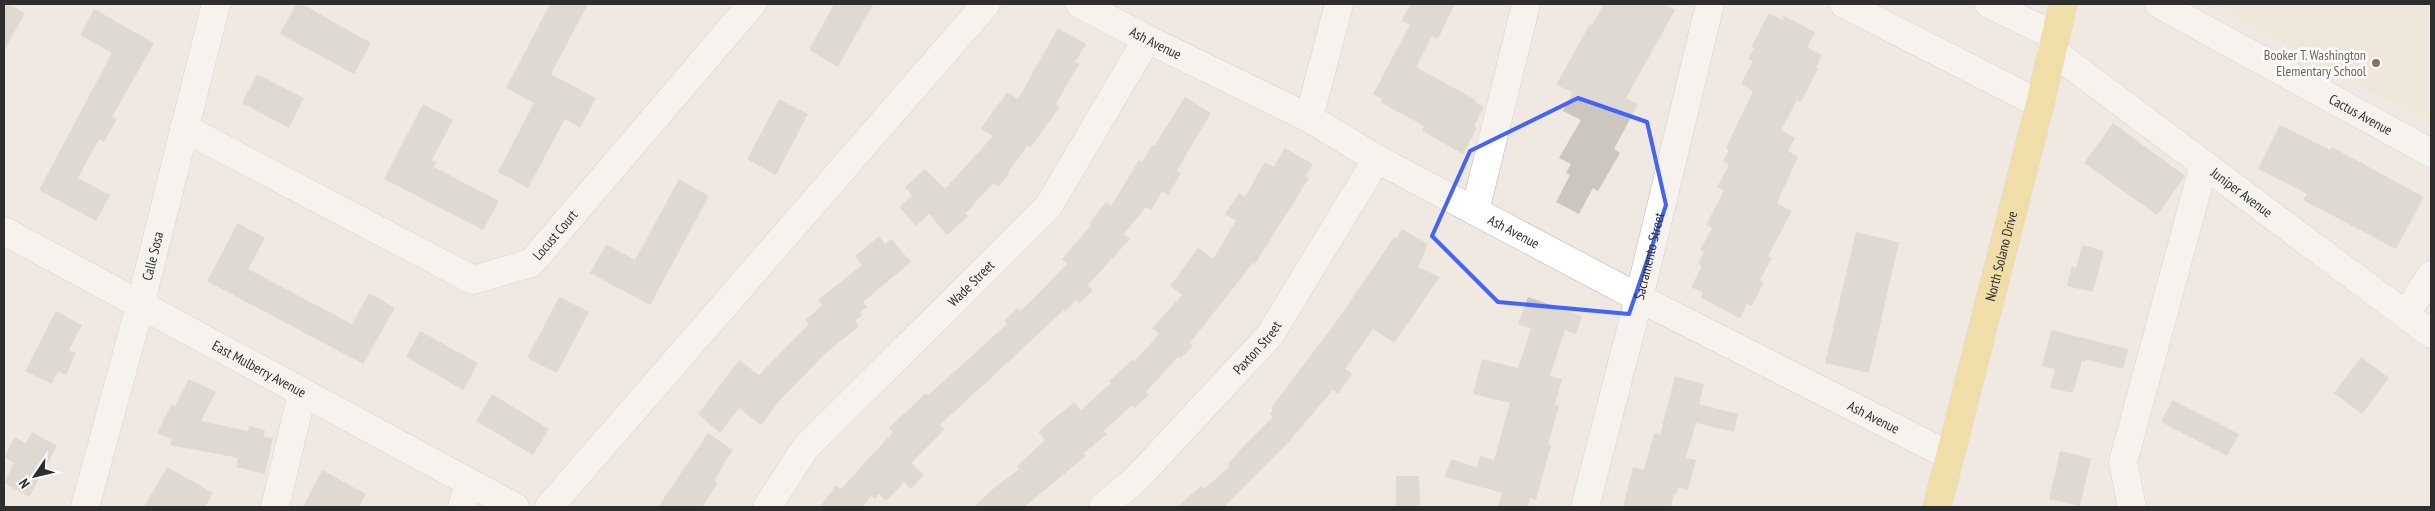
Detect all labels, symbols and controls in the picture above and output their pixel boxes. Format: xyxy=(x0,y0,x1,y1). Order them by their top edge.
street label: Ash Avenue xyxy=(1127,23,1185,63)
place label: Booker T. Washington Elementary School xyxy=(2264,46,2367,80)
marker: Booker T. Washington Elementary School xyxy=(2370,57,2382,69)
street label: Cactus Avenue xyxy=(2326,90,2396,139)
street label: Juniper Avenue xyxy=(2206,163,2276,221)
street label: Locust Court xyxy=(529,206,581,264)
street label: North Solano Drive xyxy=(1981,209,2021,303)
street label: Ash Avenue xyxy=(1485,211,1543,253)
street label: Sacramento Street xyxy=(1630,211,1668,301)
street label: Calle Sosa xyxy=(138,230,167,282)
street label: Wade Street xyxy=(944,256,998,310)
street label: Paxton Street xyxy=(1229,318,1285,378)
street label: East Mulberry Avenue xyxy=(209,336,309,402)
street label: Ash Avenue xyxy=(1845,397,1903,438)
north arrow xyxy=(10,451,60,501)
text: N xyxy=(15,475,34,492)

